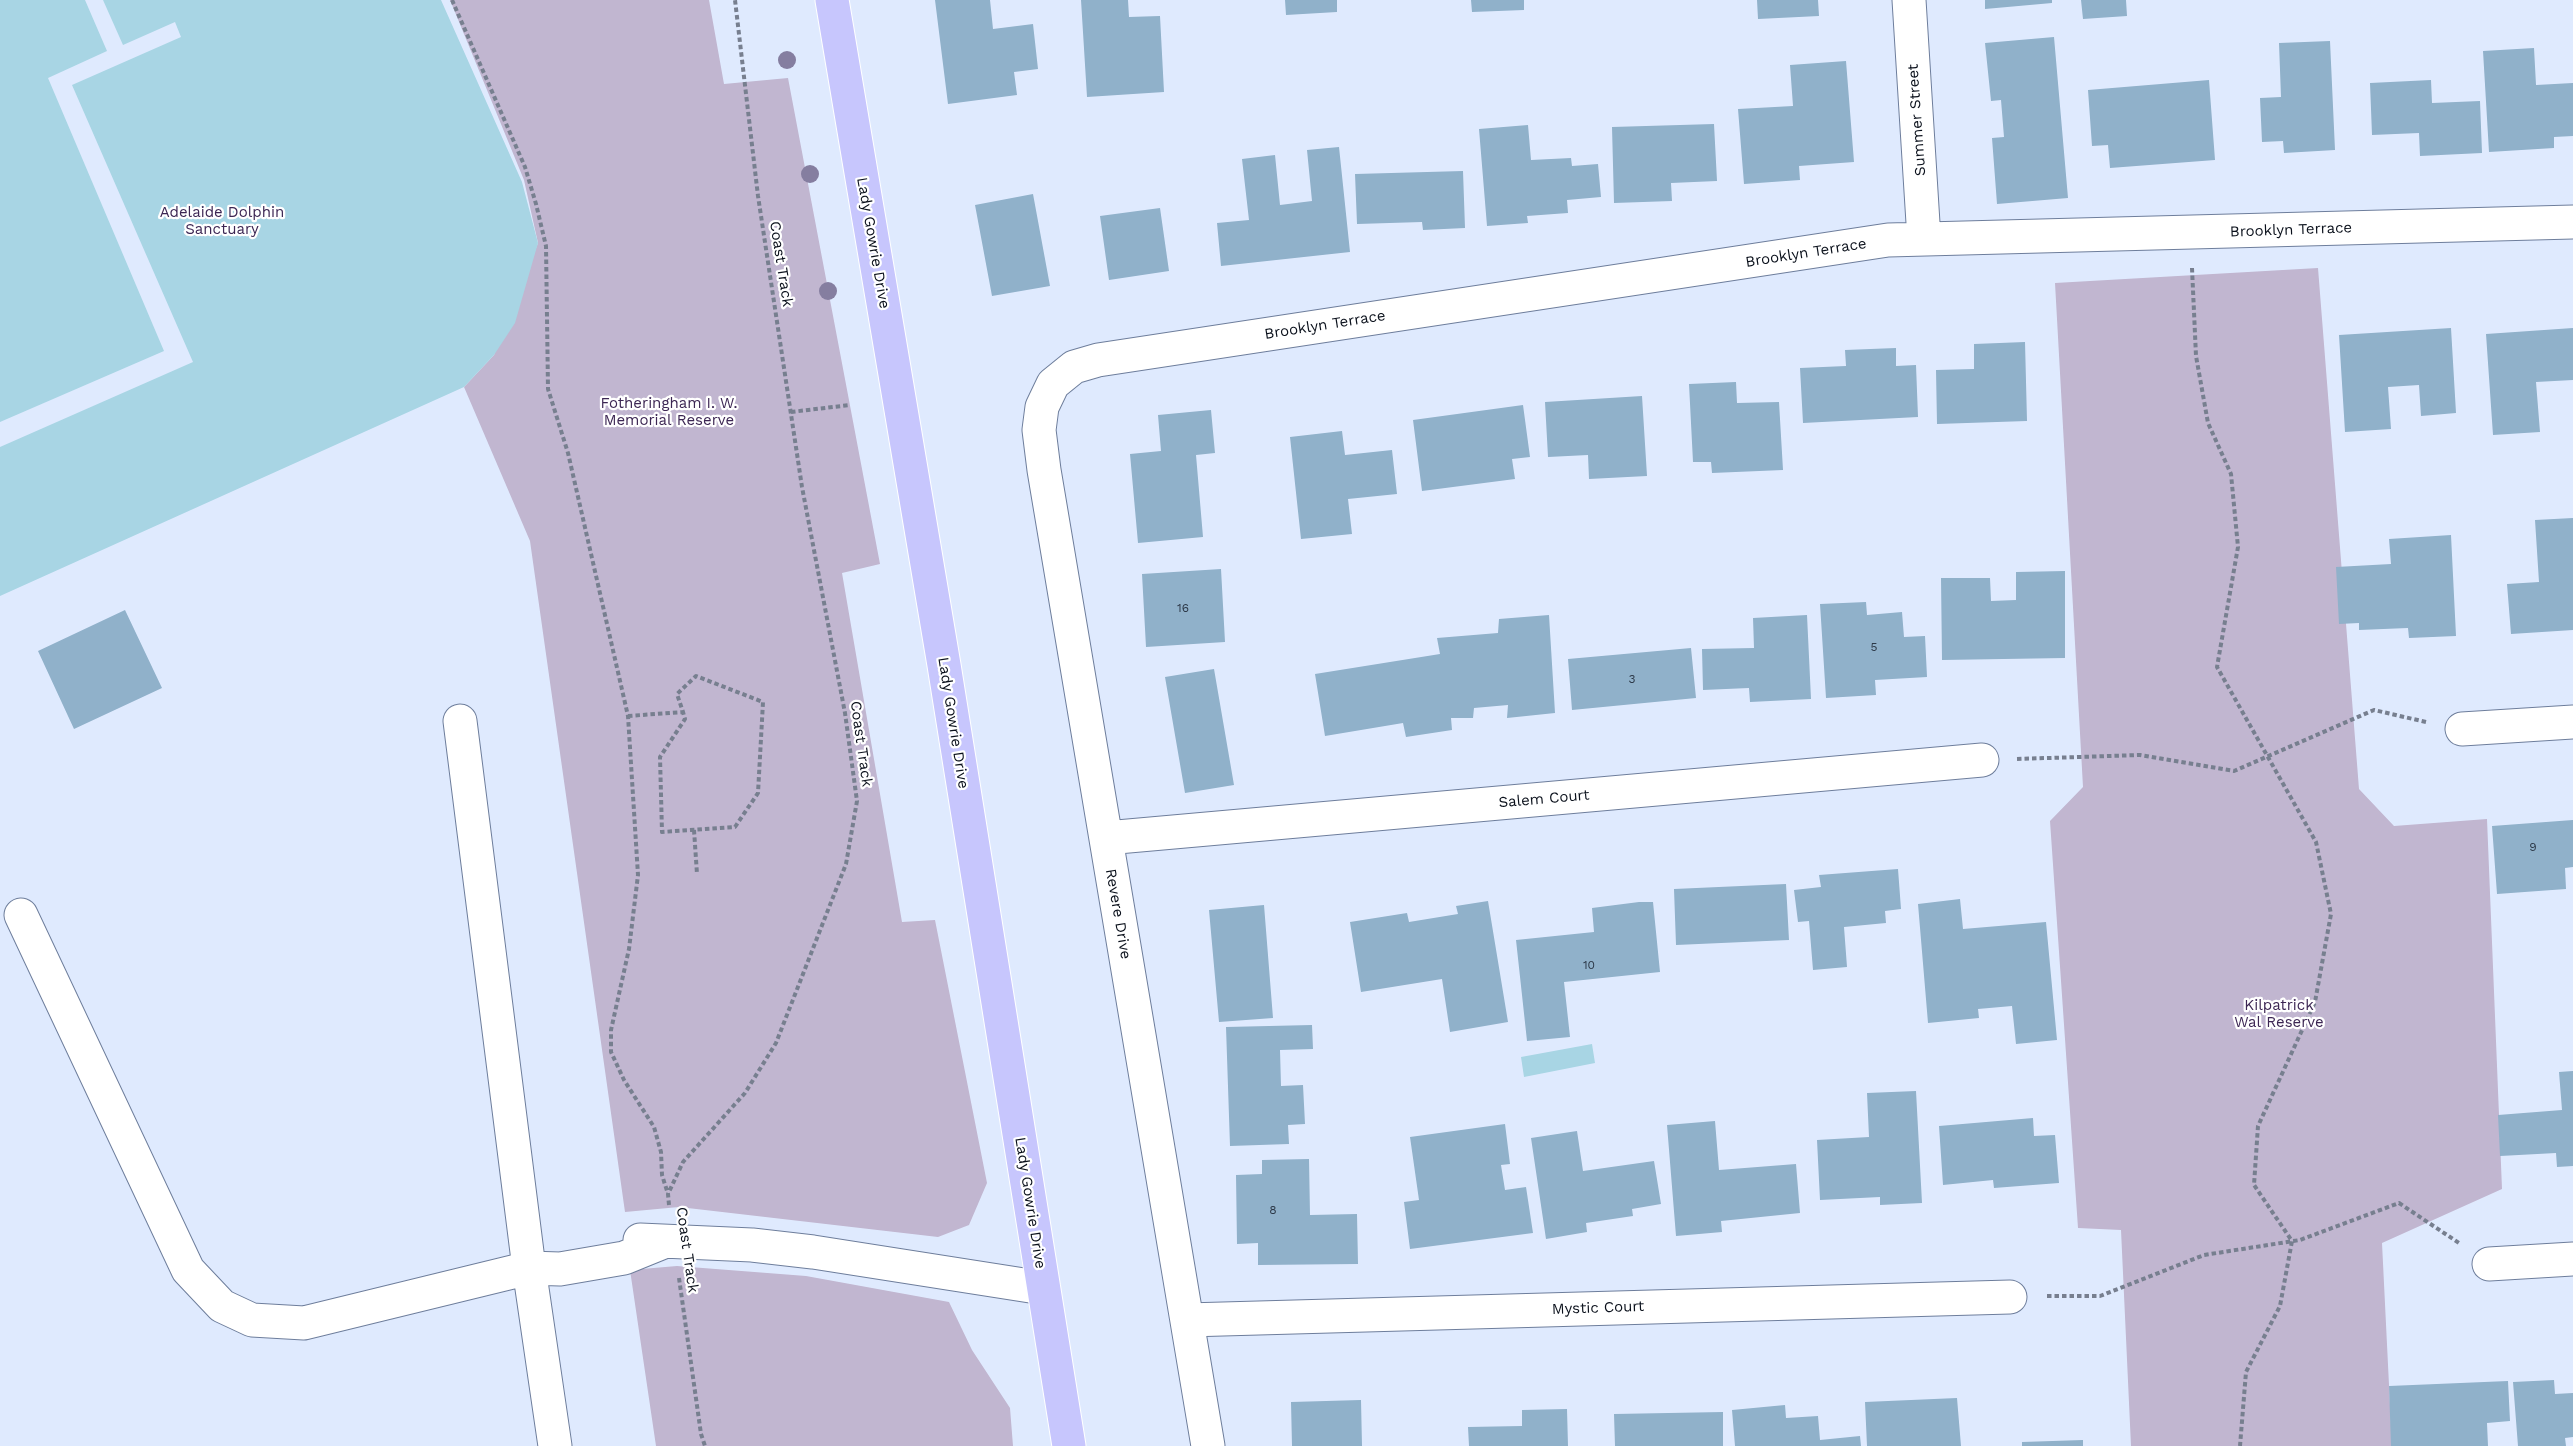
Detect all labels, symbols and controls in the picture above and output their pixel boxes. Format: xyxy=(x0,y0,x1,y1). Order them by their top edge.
street label: Summer Street xyxy=(1904,63,1930,177)
street label: Lady Gowrie Drive xyxy=(853,176,893,310)
park label: Adelaide Dolphin Sanctuary xyxy=(160,204,284,239)
street label: Brooklyn Terrace xyxy=(2230,219,2352,241)
street label: Coast Track xyxy=(765,220,797,308)
street label: Brooklyn Terrace xyxy=(1744,235,1868,271)
street label: Brooklyn Terrace xyxy=(1263,307,1387,343)
park label: Fotheringham I. W. Memorial Reserve xyxy=(601,395,737,430)
house number: 16 xyxy=(1177,601,1189,615)
house number: 5 xyxy=(1871,640,1877,654)
street label: Lady Gowrie Drive xyxy=(934,656,972,790)
house number: 3 xyxy=(1629,672,1635,686)
street label: Coast Track xyxy=(846,700,876,788)
street label: Salem Court xyxy=(1498,786,1590,812)
house number: 9 xyxy=(2529,840,2537,854)
street label: Revere Drive xyxy=(1101,867,1135,961)
house number: 10 xyxy=(1583,958,1595,972)
park label: Kilpatrick Wal Reserve xyxy=(2234,997,2324,1032)
street label: Lady Gowrie Drive xyxy=(1011,1136,1049,1270)
house number: 8 xyxy=(1269,1203,1277,1217)
street label: Coast Track xyxy=(672,1206,702,1294)
street label: Mystic Court xyxy=(1551,1297,1645,1319)

